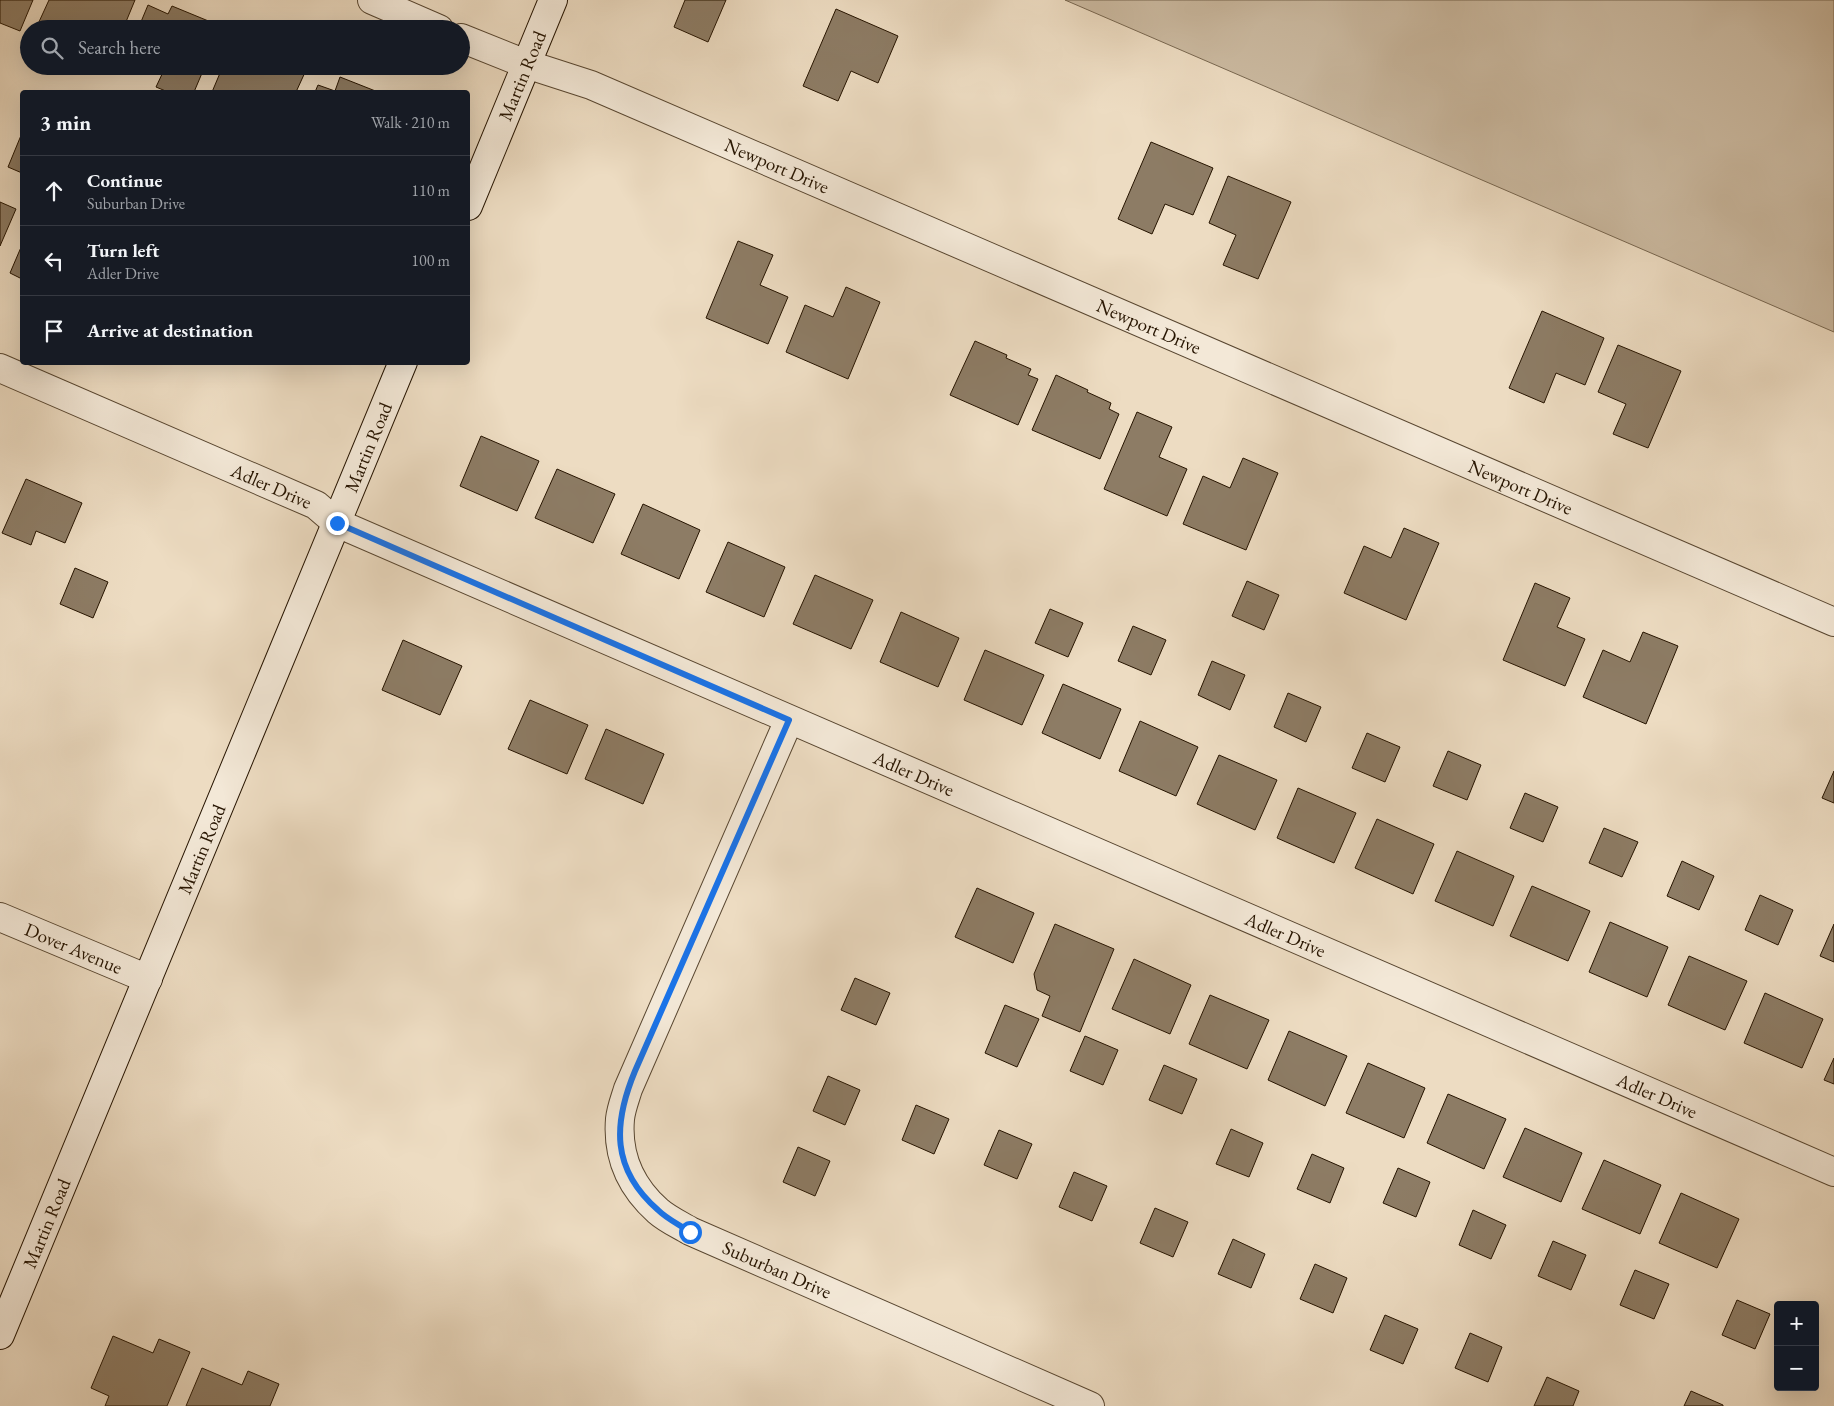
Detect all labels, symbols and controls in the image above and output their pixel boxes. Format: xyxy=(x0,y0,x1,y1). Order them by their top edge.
search box xyxy=(20,20,470,75)
street label: Martin Road xyxy=(493,27,552,125)
icon: search xyxy=(38,34,66,62)
text: Search here xyxy=(78,35,160,60)
text: 3 min xyxy=(40,109,91,136)
text: Walk · 210 m xyxy=(371,112,450,133)
street label: Newport Drive xyxy=(721,132,833,199)
text: Continue xyxy=(87,168,162,193)
icon: ahead xyxy=(40,177,68,205)
text: 110 m xyxy=(411,180,450,201)
text: Suburban Drive xyxy=(87,193,185,214)
text: Turn left xyxy=(87,238,159,263)
icon: left xyxy=(40,247,68,275)
text: 100 m xyxy=(411,250,450,271)
text: Adler Drive xyxy=(87,263,159,284)
street label: Newport Drive xyxy=(1092,293,1205,360)
icon: arrive xyxy=(40,317,68,345)
text: Arrive at destination xyxy=(87,318,253,343)
street label: Martin Road xyxy=(338,398,398,496)
street label: Newport Drive xyxy=(1464,453,1577,521)
street label: Adler Drive xyxy=(226,457,316,515)
route end xyxy=(326,512,349,535)
street label: Adler Drive xyxy=(869,745,958,802)
street label: Martin Road xyxy=(172,800,232,898)
street label: Adler Drive xyxy=(1240,906,1330,963)
street label: Dover Avenue xyxy=(21,917,126,980)
street label: Adler Drive xyxy=(1612,1067,1701,1124)
street label: Martin Road xyxy=(17,1174,77,1272)
route start xyxy=(679,1221,702,1244)
street label: Suburban Drive xyxy=(719,1235,835,1304)
map controls xyxy=(1774,1301,1819,1391)
button: + xyxy=(1774,1301,1819,1346)
button: − xyxy=(1774,1346,1819,1391)

